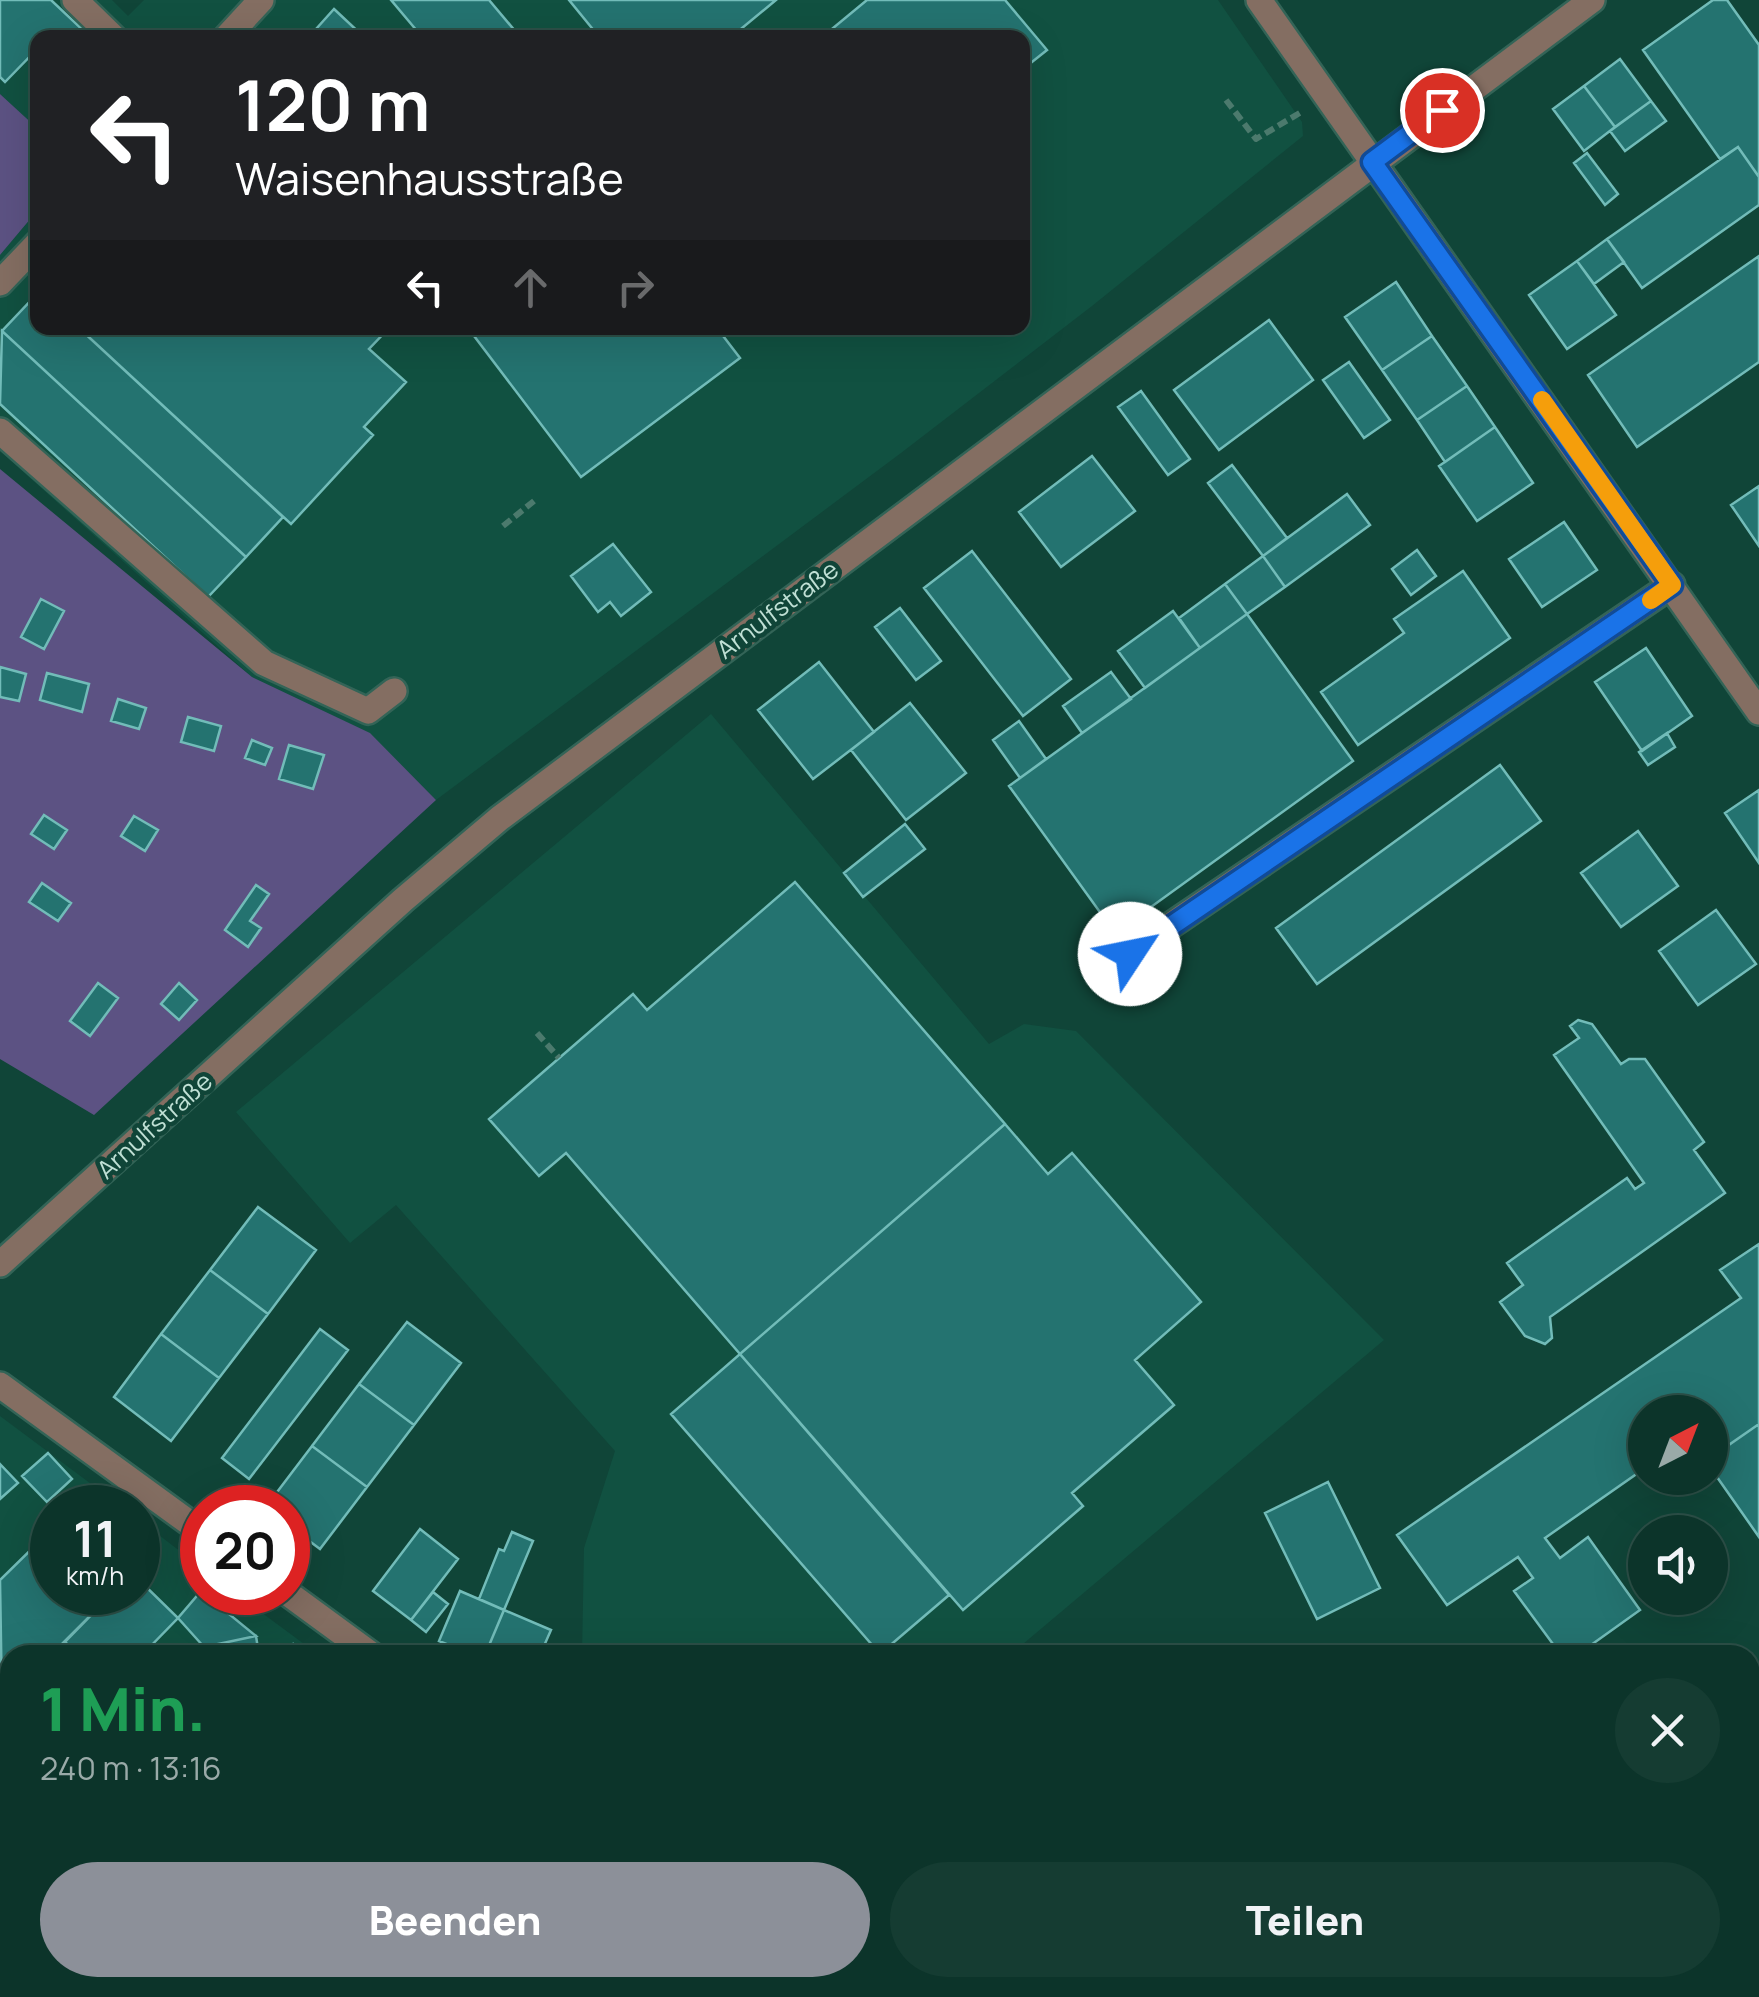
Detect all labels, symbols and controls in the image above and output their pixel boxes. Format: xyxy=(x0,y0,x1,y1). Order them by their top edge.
text: 120 m xyxy=(235,56,430,152)
pin xyxy=(1400,68,1485,153)
icon: left xyxy=(70,70,200,200)
icon: arrive xyxy=(1415,83,1470,138)
text: Waisenhausstraße xyxy=(235,147,624,209)
icon: left xyxy=(398,260,453,315)
icon: ahead xyxy=(503,260,558,315)
icon: right xyxy=(608,260,663,315)
street label: Arnulfstraße xyxy=(709,552,845,666)
position arrow xyxy=(1078,902,1182,1006)
street label: Arnulfstraße xyxy=(89,1064,219,1186)
north arrow xyxy=(1628,1395,1728,1495)
map controls xyxy=(1628,1395,1728,1615)
speed limit sign: 20 xyxy=(180,1485,310,1615)
text: 11 xyxy=(73,1504,117,1572)
button: sound xyxy=(1628,1515,1728,1615)
text: km/h xyxy=(66,1558,124,1593)
text: 1 Min. xyxy=(40,1667,206,1749)
button: close xyxy=(1615,1678,1720,1783)
text: 240 m · 13:16 xyxy=(40,1746,222,1790)
button: Beenden xyxy=(40,1862,870,1977)
button: Teilen xyxy=(890,1862,1720,1977)

